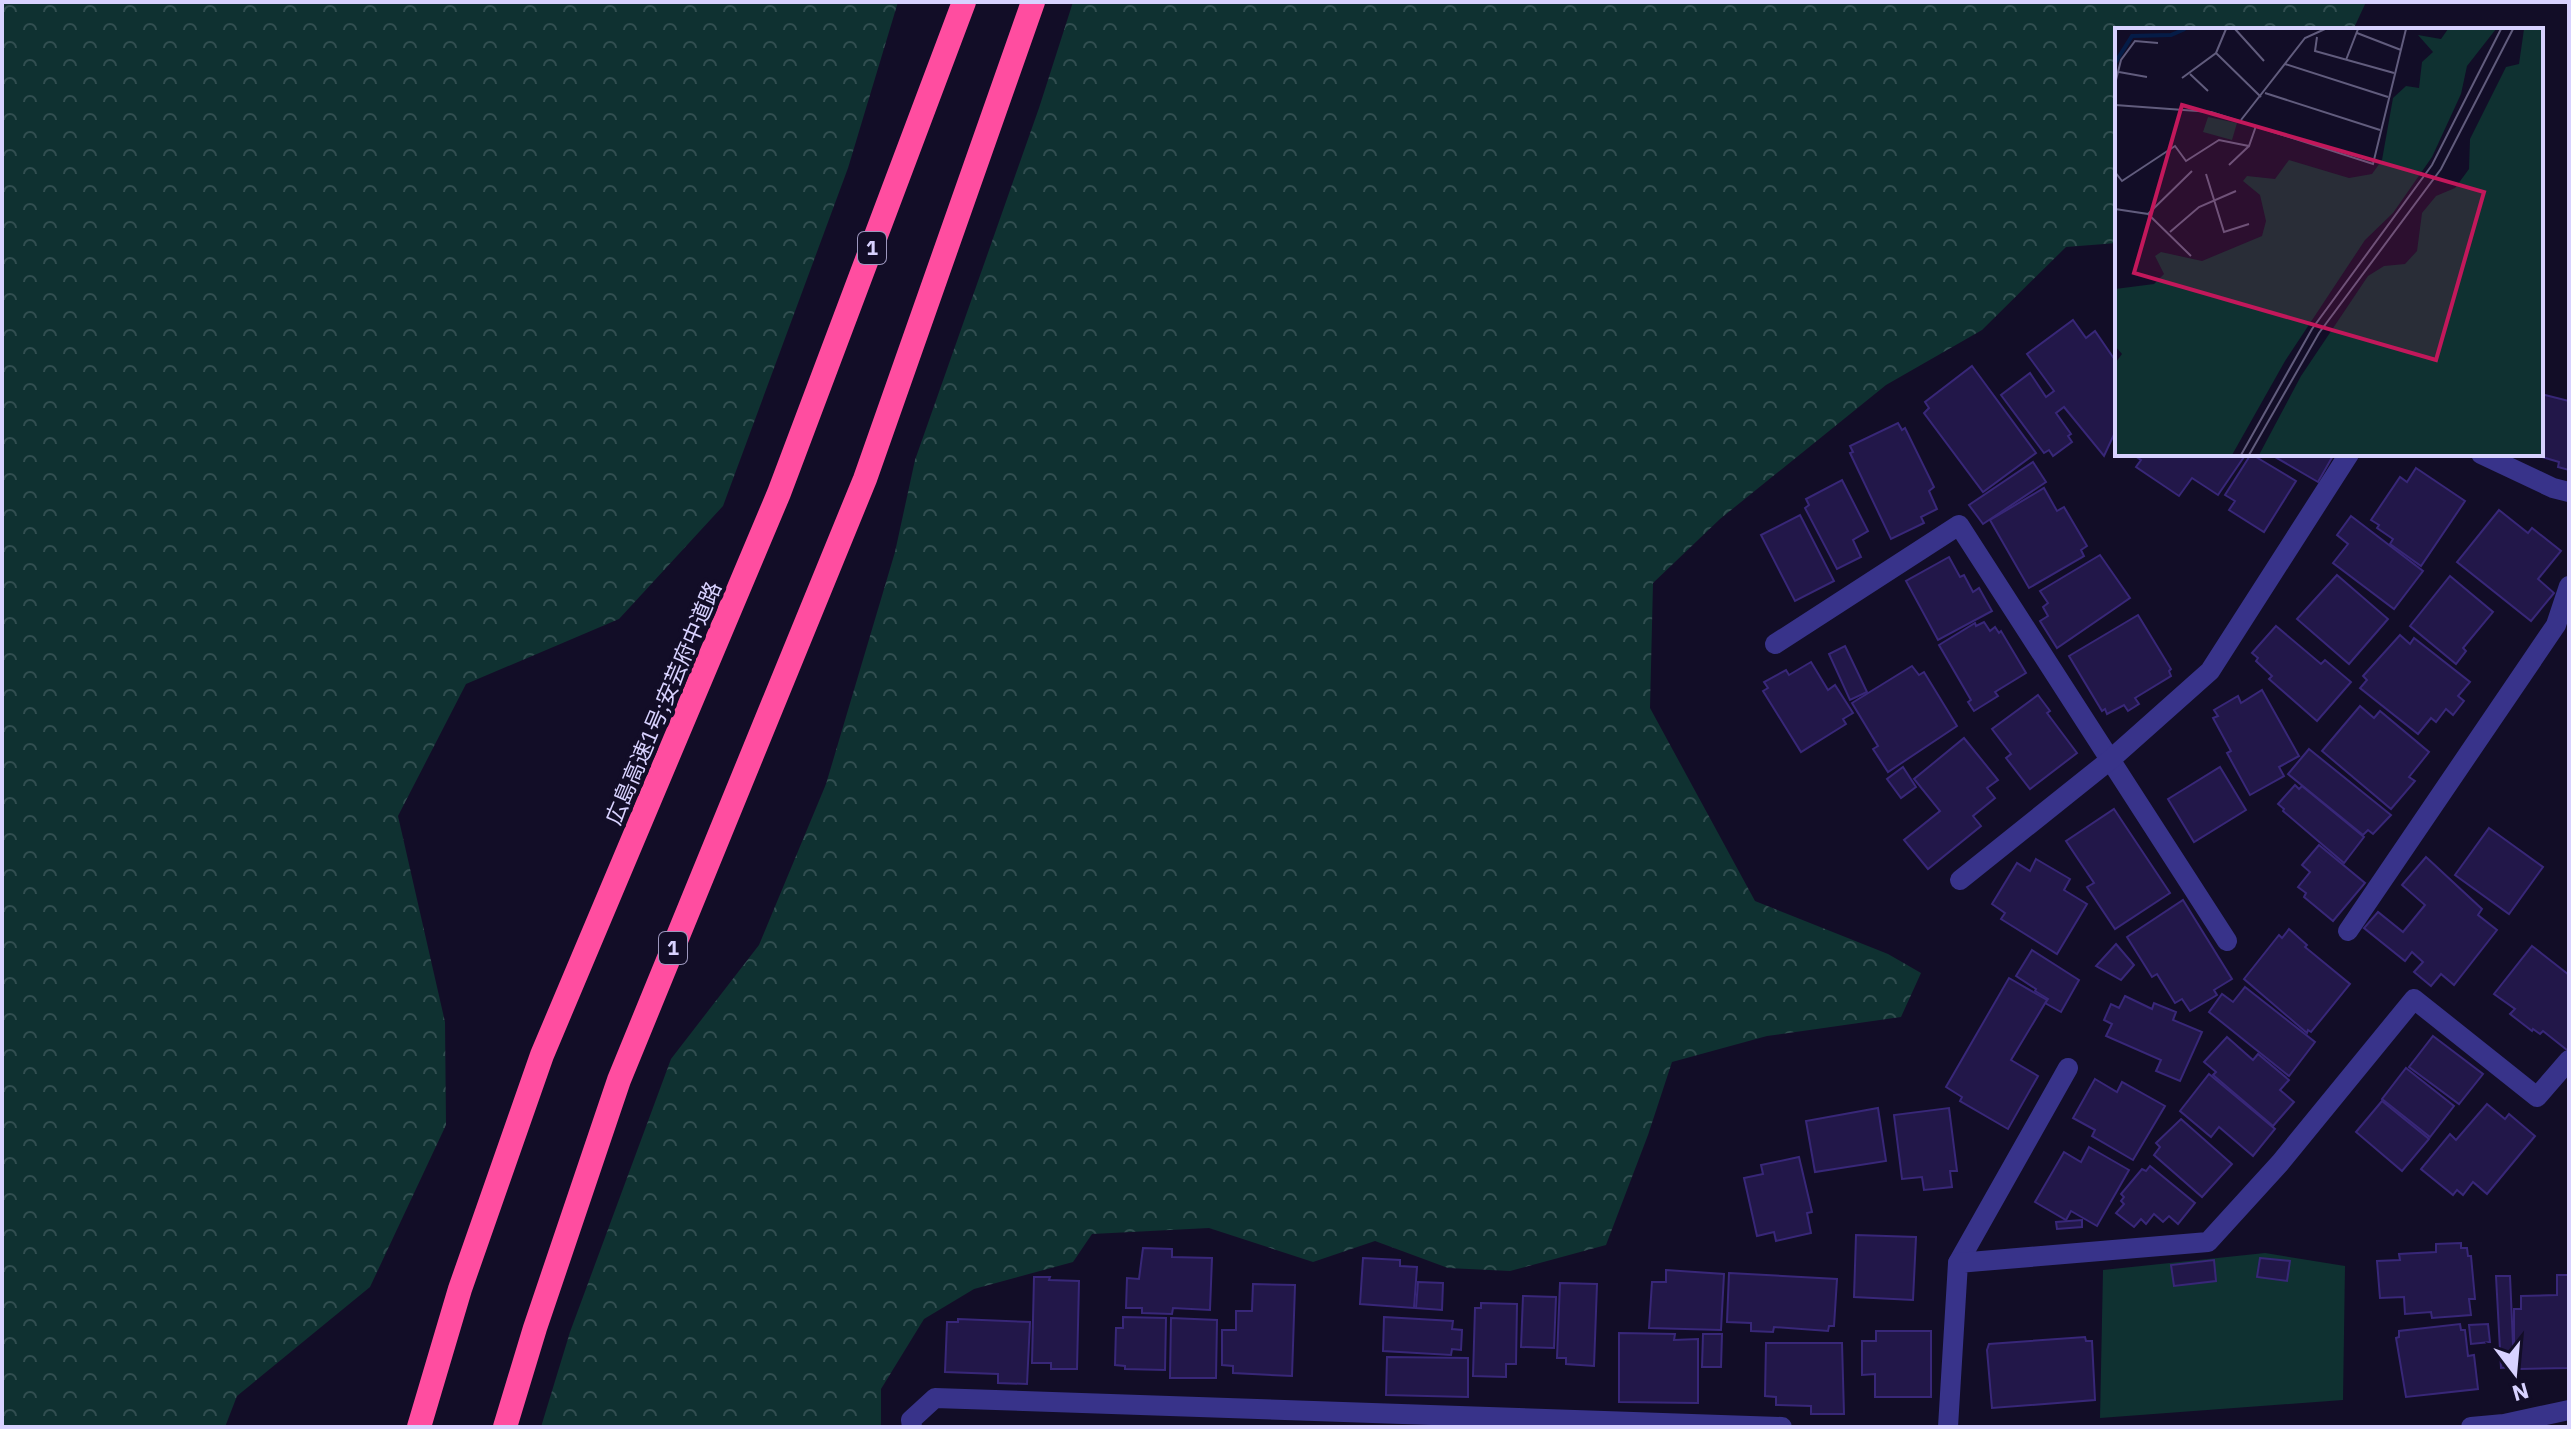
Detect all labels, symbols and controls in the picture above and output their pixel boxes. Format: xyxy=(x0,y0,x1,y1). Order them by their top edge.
inset map xyxy=(2115,28,2543,456)
road number: 1 xyxy=(858,232,886,264)
street label: 広島高速1号;安芸府中道路 xyxy=(598,577,727,829)
road number: 1 xyxy=(659,932,687,964)
north arrow xyxy=(2475,1333,2555,1413)
text: N xyxy=(2509,1377,2532,1409)

